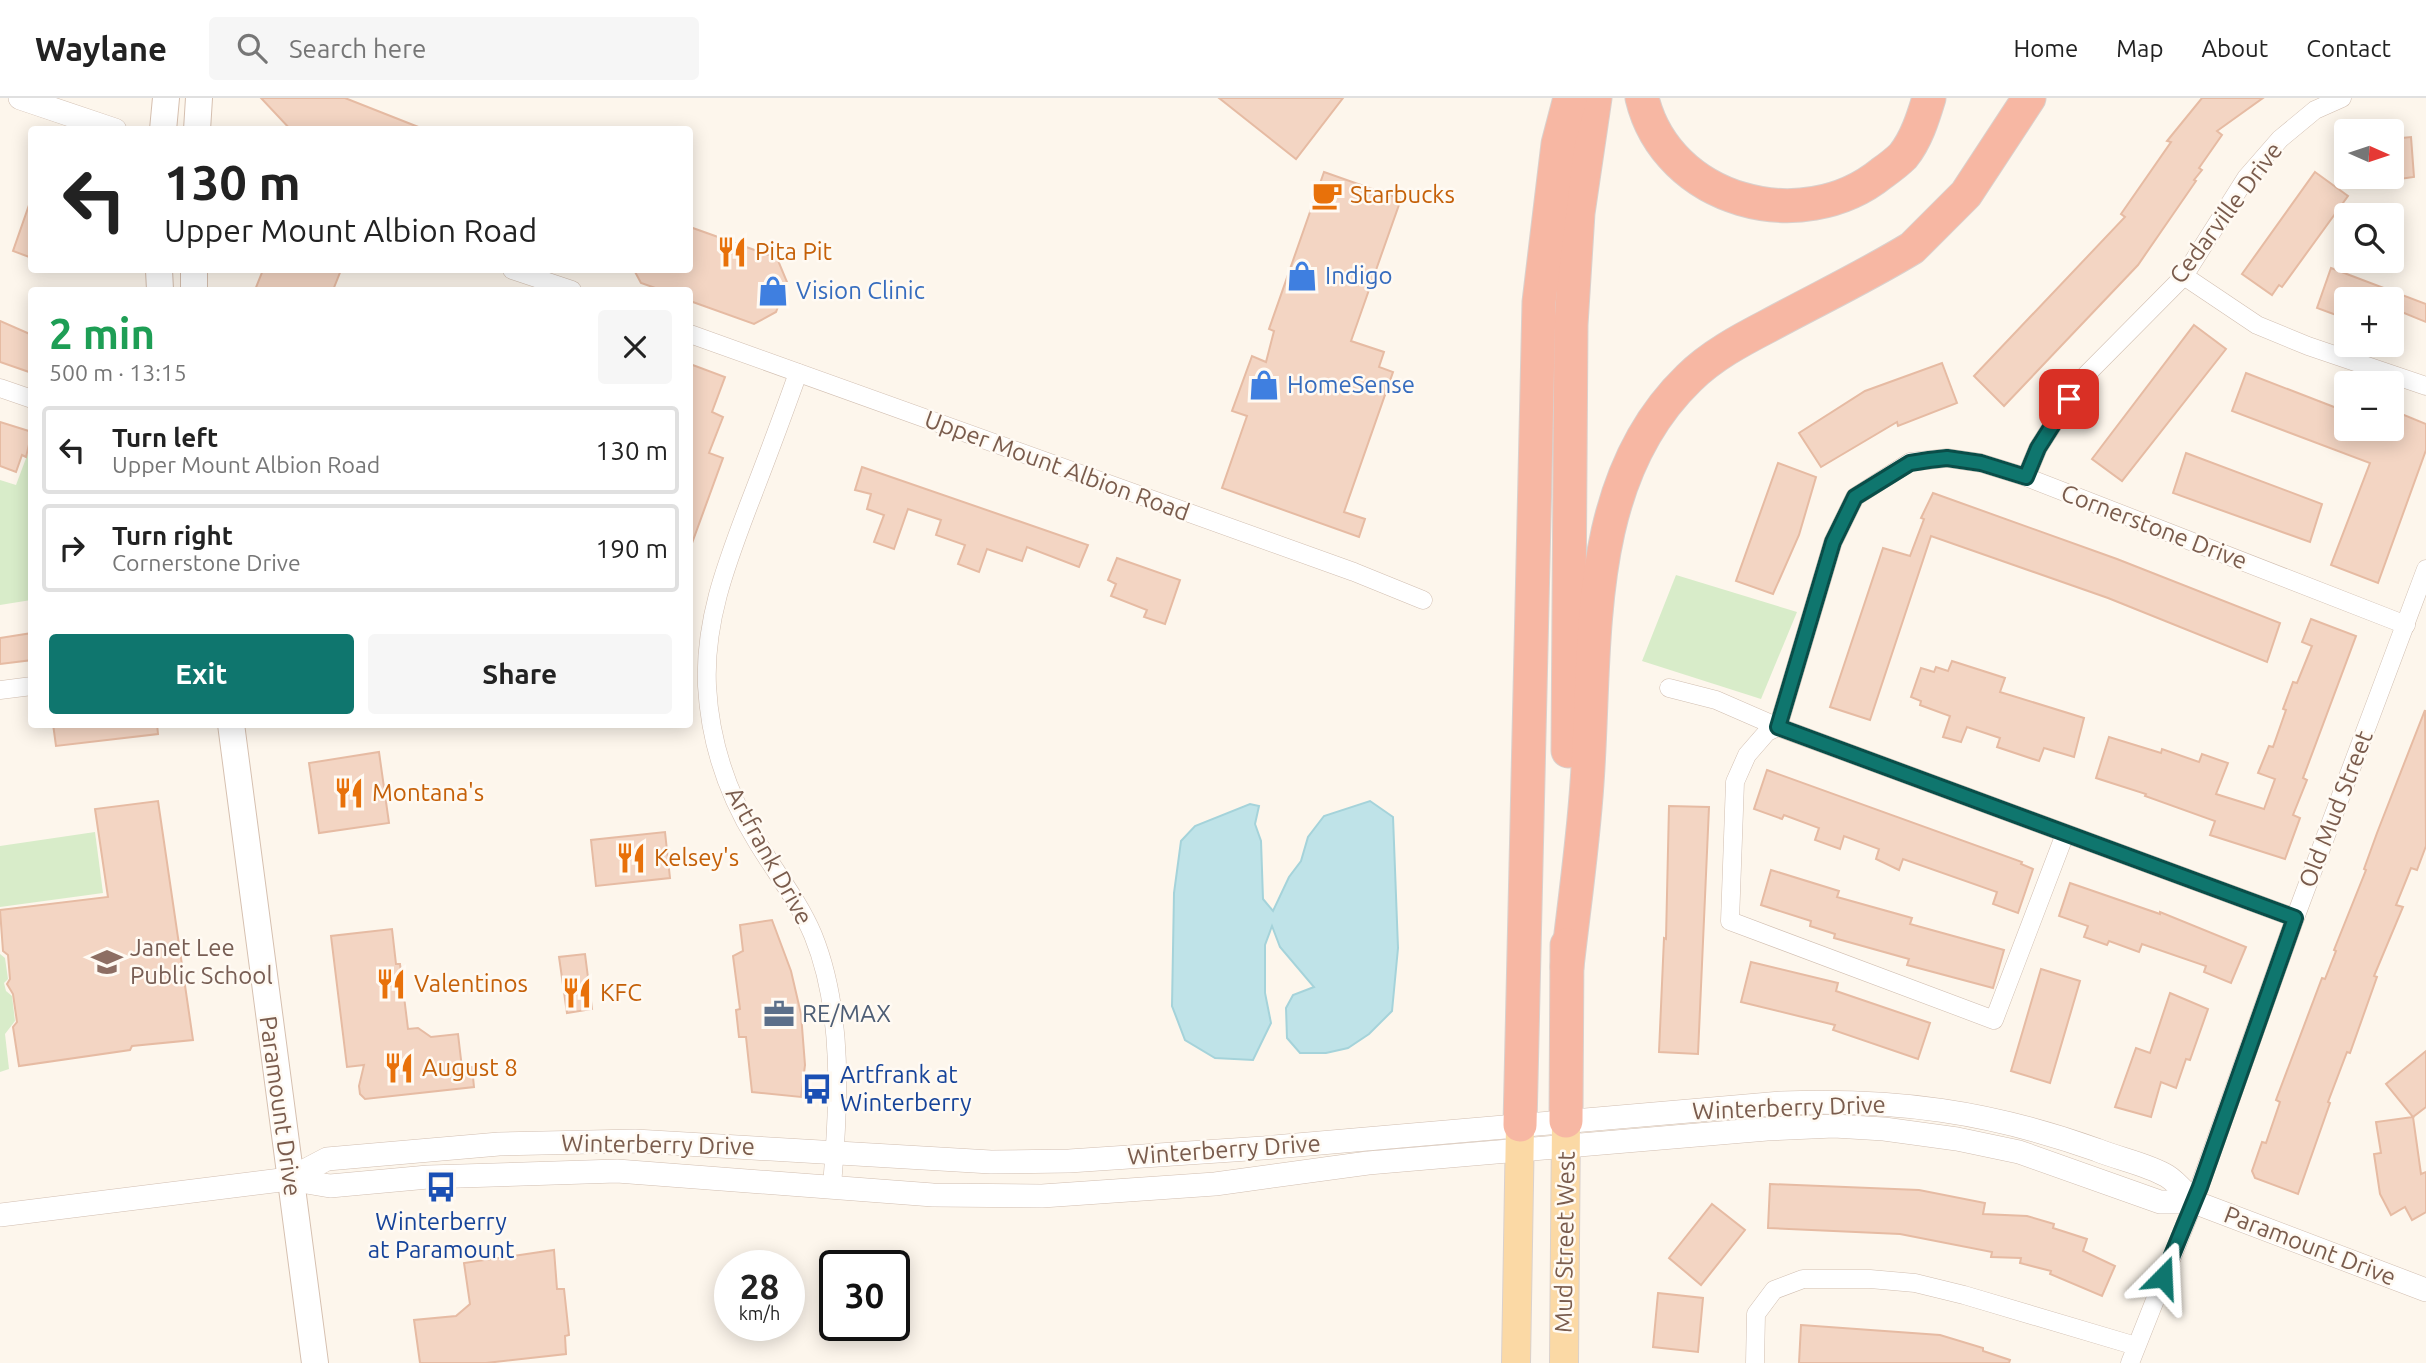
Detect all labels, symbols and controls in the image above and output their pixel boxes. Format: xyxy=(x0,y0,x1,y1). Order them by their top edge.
search box xyxy=(209,17,699,80)
icon: search xyxy=(233,29,271,67)
text: Waylane xyxy=(35,30,167,67)
text: Search here xyxy=(289,34,426,63)
text: Home xyxy=(2013,35,2078,62)
text: Map xyxy=(2116,35,2163,62)
text: About xyxy=(2201,35,2268,62)
text: Contact xyxy=(2306,35,2391,62)
north arrow xyxy=(2334,119,2404,189)
map controls xyxy=(2334,119,2404,441)
street label: Cedarville Drive xyxy=(2164,137,2287,289)
icon: left xyxy=(49,154,140,245)
text: 130 m xyxy=(164,154,301,209)
cafe icon: Starbucks xyxy=(1310,178,1344,212)
place label: Starbucks xyxy=(1350,181,1455,208)
button: search xyxy=(2334,203,2404,273)
text: Upper Mount Albion Road xyxy=(164,212,537,248)
restaurant icon: Pita Pit xyxy=(715,235,749,269)
place label: Pita Pit xyxy=(755,238,833,265)
shop icon: Indigo xyxy=(1285,259,1319,293)
place label: Indigo xyxy=(1325,262,1393,289)
shop icon: Vision Clinic xyxy=(756,274,790,308)
place label: Vision Clinic xyxy=(796,277,925,304)
button: + xyxy=(2334,287,2404,357)
text: 2 min xyxy=(49,310,155,357)
button: close xyxy=(598,310,672,384)
text: 500 m · 13:15 xyxy=(49,360,187,385)
shop icon: HomeSense xyxy=(1247,368,1281,402)
pin xyxy=(2039,369,2099,429)
place label: HomeSense xyxy=(1287,371,1415,398)
button: − xyxy=(2334,371,2404,441)
icon: arrive xyxy=(2050,380,2088,418)
street label: Upper Mount Albion Road xyxy=(921,405,1193,526)
text: Turn left xyxy=(112,423,218,452)
icon: left xyxy=(53,431,91,469)
text: 130 m xyxy=(596,436,668,465)
text: Upper Mount Albion Road xyxy=(112,452,380,477)
street label: Cornerstone Drive xyxy=(2057,479,2251,574)
text: Turn right xyxy=(112,521,233,550)
icon: right xyxy=(53,529,91,567)
text: 190 m xyxy=(596,534,668,563)
text: Cornerstone Drive xyxy=(112,550,301,575)
button: Exit xyxy=(49,634,354,714)
button: Share xyxy=(368,634,672,714)
street label: Old Mud Street xyxy=(2293,726,2378,891)
restaurant icon: Montana's xyxy=(332,776,366,810)
place label: Montana's xyxy=(372,779,484,806)
street label: Artfrank Drive xyxy=(721,782,818,929)
restaurant icon: Kelsey's xyxy=(614,841,648,875)
place label: Kelsey's xyxy=(654,844,739,871)
place label: Janet Lee Public School xyxy=(130,934,273,989)
school or university icon: Janet Lee Public School xyxy=(90,945,124,979)
restaurant icon: Valentinos xyxy=(374,967,408,1001)
place label: Valentinos xyxy=(414,970,528,997)
restaurant icon: KFC xyxy=(560,976,594,1010)
place label: KFC xyxy=(600,979,642,1006)
office icon: RE/MAX xyxy=(762,997,796,1031)
place label: RE/MAX xyxy=(802,1000,891,1027)
street label: Paramount Drive xyxy=(254,1014,307,1198)
restaurant icon: August 8 xyxy=(382,1051,416,1085)
place label: August 8 xyxy=(422,1054,518,1081)
place label: Artfrank at Winterberry xyxy=(840,1061,972,1116)
bus stop icon: Artfrank at Winterberry xyxy=(800,1072,834,1106)
street label: Winterberry Drive xyxy=(1692,1091,1886,1124)
street label: Winterberry Drive xyxy=(561,1129,755,1160)
street label: Winterberry Drive xyxy=(1126,1129,1322,1170)
street label: Mud Street West xyxy=(1549,1150,1580,1333)
bus stop icon: Winterberry at Paramount xyxy=(424,1170,458,1204)
street label: Paramount Drive xyxy=(2221,1200,2400,1291)
place label: Winterberry at Paramount xyxy=(368,1208,515,1263)
position arrow xyxy=(2126,1240,2200,1314)
speed limit sign: 30 xyxy=(819,1250,910,1341)
text: 28 xyxy=(740,1266,779,1306)
text: km/h xyxy=(739,1303,780,1323)

